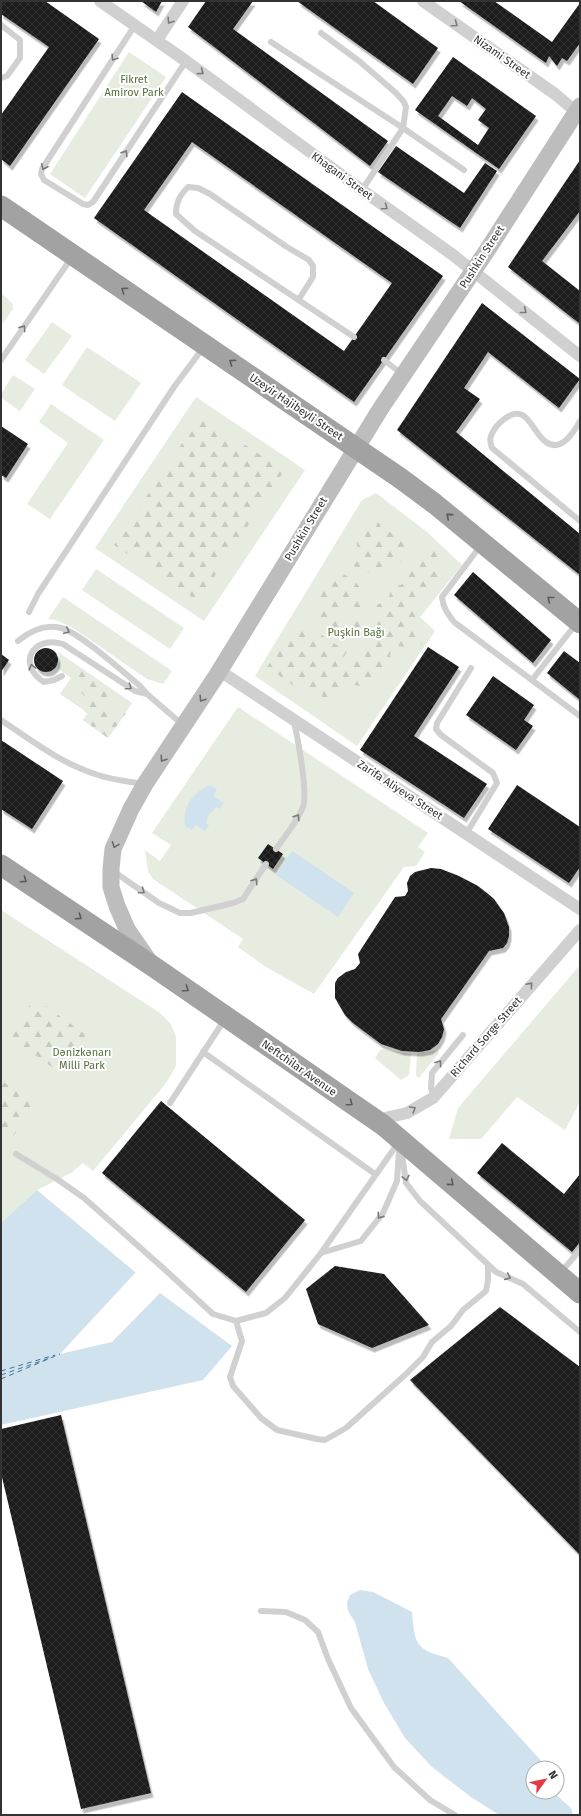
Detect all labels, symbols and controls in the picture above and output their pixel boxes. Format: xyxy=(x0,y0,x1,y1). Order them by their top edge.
one-way arrow xyxy=(168,16,175,23)
one-way arrow xyxy=(451,19,458,27)
street label: Nizami Street xyxy=(471,33,533,81)
one-way arrow xyxy=(111,54,119,61)
one-way arrow xyxy=(197,67,204,74)
park label: Fikret Amirov Park xyxy=(104,73,164,99)
street label: Khagani Street xyxy=(309,149,375,203)
one-way arrow xyxy=(120,150,127,157)
one-way arrow xyxy=(41,163,49,170)
one-way arrow xyxy=(380,202,387,209)
street label: Pushkin Street xyxy=(457,223,507,291)
one-way arrow xyxy=(121,287,128,295)
one-way arrow xyxy=(520,306,527,313)
one-way arrow xyxy=(18,325,25,332)
one-way arrow xyxy=(229,360,236,367)
street label: Uzeyir Hajibeyli Street xyxy=(247,371,345,443)
street label: Pushkin Street xyxy=(282,495,330,563)
one-way arrow xyxy=(447,514,454,521)
one-way arrow xyxy=(547,596,554,603)
one-way arrow xyxy=(62,626,70,634)
park label: Puşkin Bağı xyxy=(327,626,385,639)
one-way arrow xyxy=(28,664,37,671)
one-way arrow xyxy=(125,682,132,690)
one-way arrow xyxy=(200,695,207,702)
one-way arrow xyxy=(160,755,168,762)
street label: Zarifa Aliyeva Street xyxy=(355,758,445,822)
one-way arrow xyxy=(293,814,300,821)
one-way arrow xyxy=(112,841,120,848)
one-way arrow xyxy=(19,875,26,882)
one-way arrow xyxy=(250,878,258,885)
one-way arrow xyxy=(138,886,145,893)
one-way arrow xyxy=(74,912,81,919)
one-way arrow xyxy=(526,983,533,990)
one-way arrow xyxy=(182,984,189,992)
street label: Richard Sorge Street xyxy=(448,994,524,1080)
street label: Neftchilar Avenue xyxy=(259,1037,339,1099)
park label: Dənizkənarı Milli Park xyxy=(53,1046,111,1072)
one-way arrow xyxy=(435,1061,442,1068)
one-way arrow xyxy=(346,1098,353,1105)
one-way arrow xyxy=(409,1107,416,1114)
one-way arrow xyxy=(402,1175,410,1181)
one-way arrow xyxy=(447,1178,454,1185)
one-way arrow xyxy=(378,1212,385,1219)
one-way arrow xyxy=(503,1272,511,1280)
north arrow xyxy=(525,1760,565,1800)
text: N xyxy=(546,1768,560,1781)

